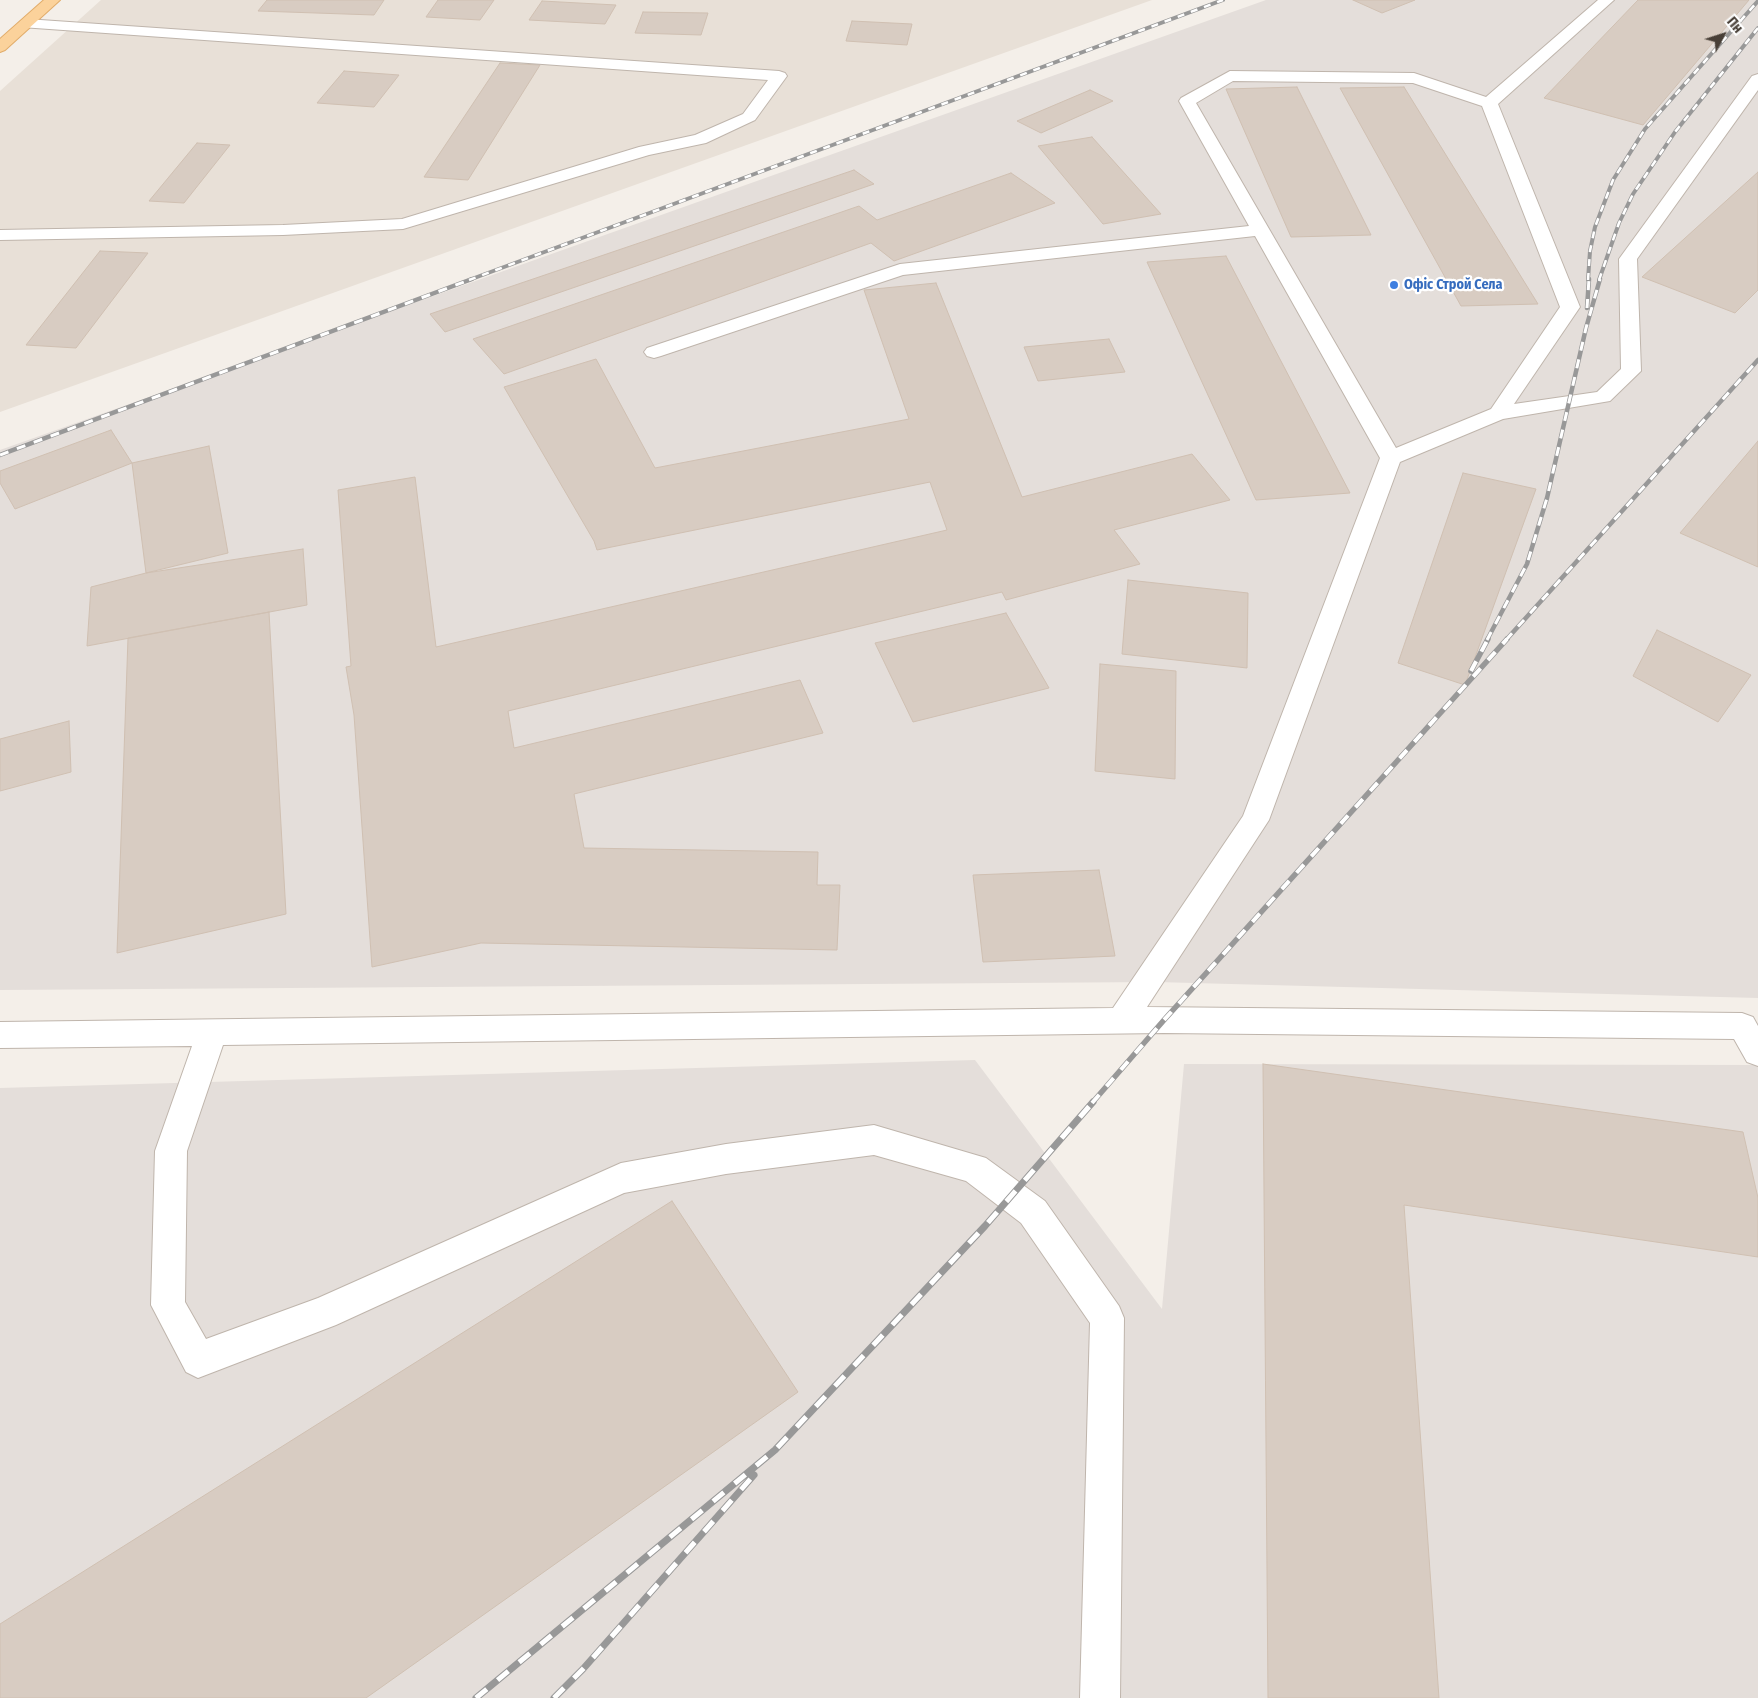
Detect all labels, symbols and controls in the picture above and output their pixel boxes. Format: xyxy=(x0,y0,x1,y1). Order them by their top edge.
north arrow xyxy=(1698,10,1748,60)
text: Пн xyxy=(1723,13,1746,37)
place label: Офіс Строй Села xyxy=(1404,277,1503,293)
marker: Офіс Строй Села xyxy=(1388,279,1400,291)

